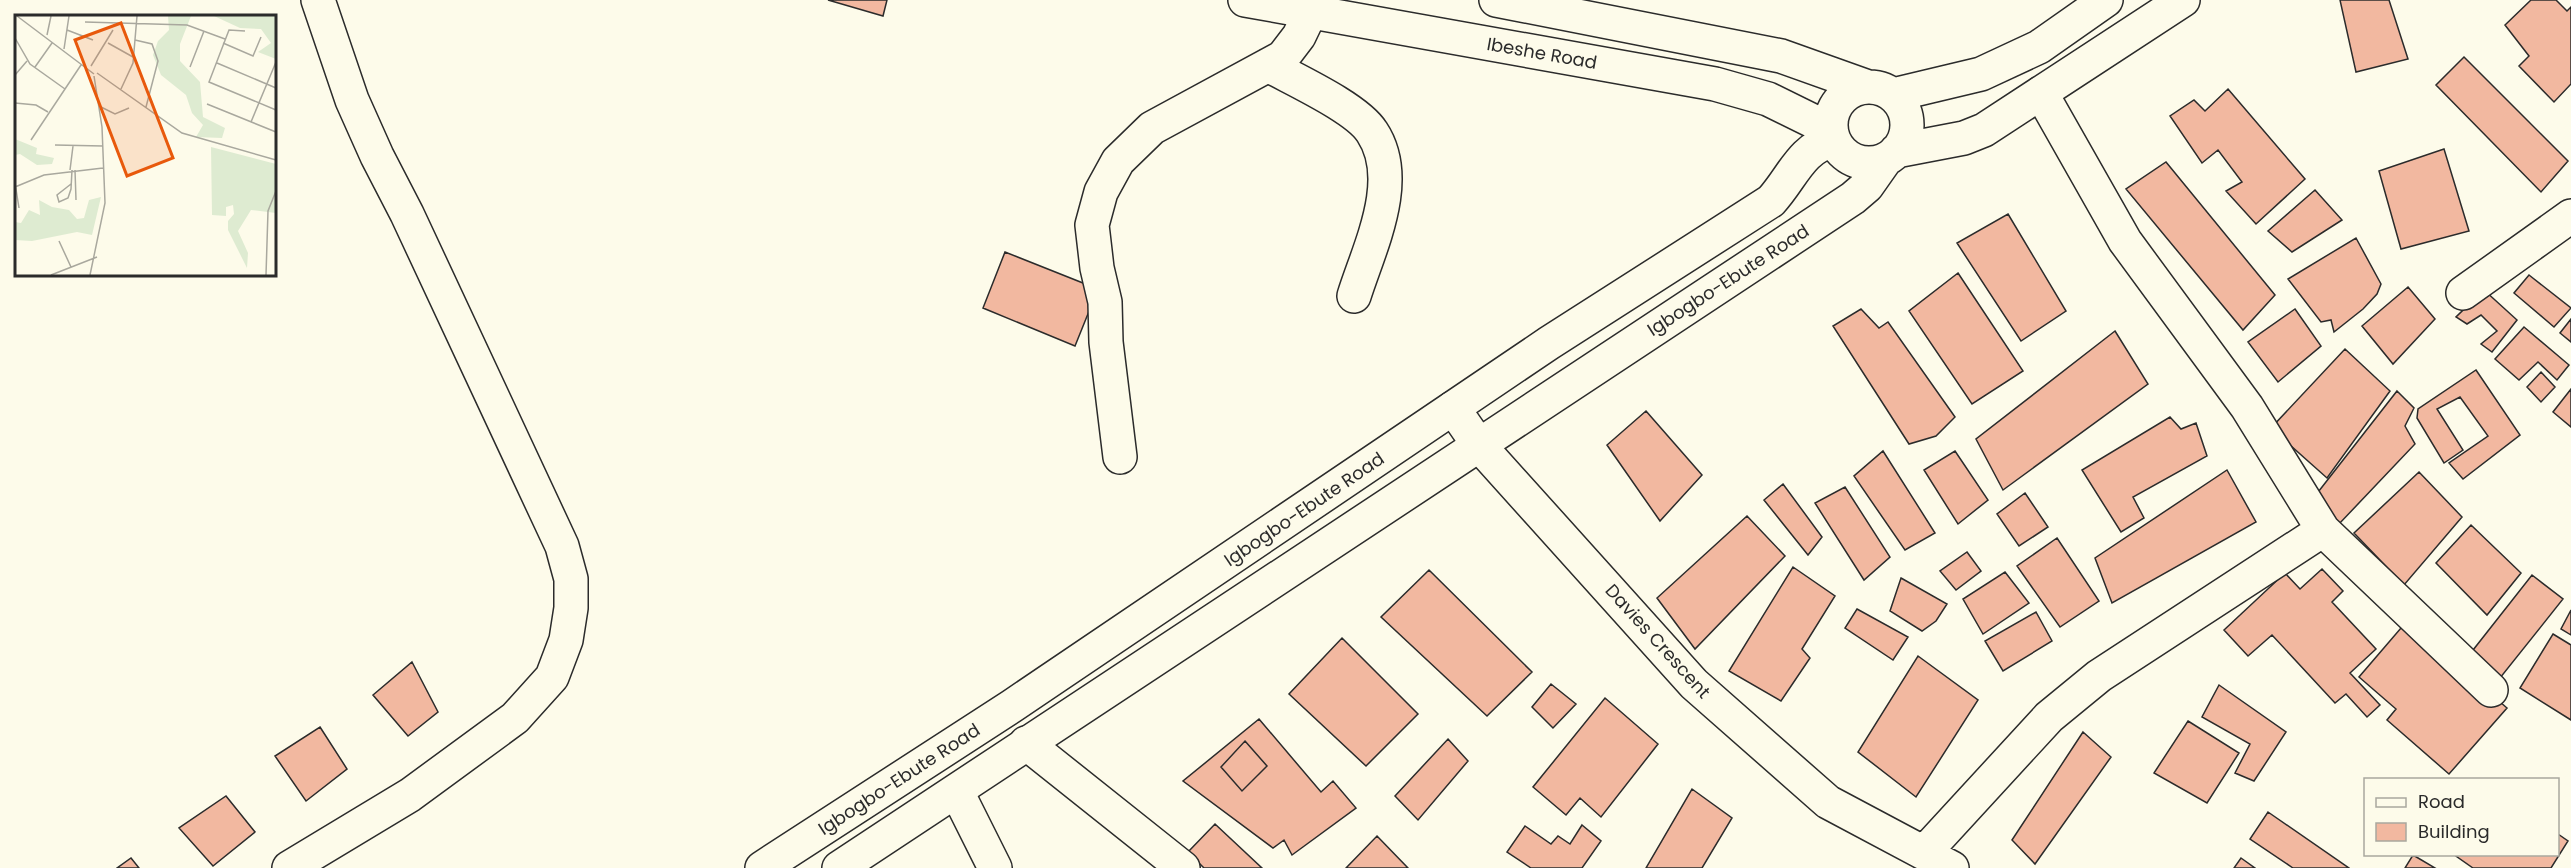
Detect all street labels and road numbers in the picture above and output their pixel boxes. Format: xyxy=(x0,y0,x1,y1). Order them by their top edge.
street label: Ibeshe Road xyxy=(1485,31,1599,75)
street label: Igbogbo-Ebute Road xyxy=(1642,218,1814,342)
street label: Igbogbo-Ebute Road xyxy=(1219,446,1389,572)
street label: Davies Crescent xyxy=(1600,578,1716,704)
street label: Igbogbo-Ebute Road xyxy=(813,717,985,841)

